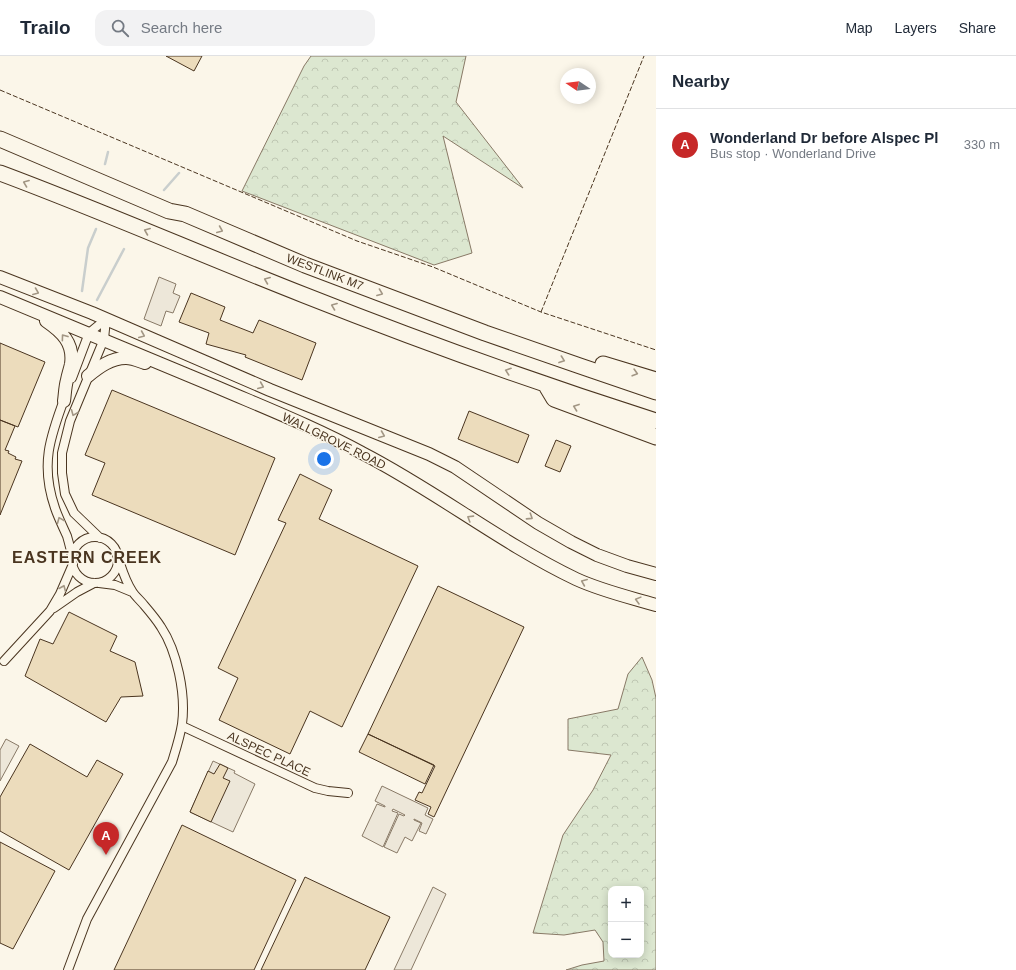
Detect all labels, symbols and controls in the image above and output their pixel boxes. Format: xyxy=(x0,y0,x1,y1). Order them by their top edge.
search box xyxy=(95,10,375,46)
text: Trailo xyxy=(20,17,71,38)
icon: search xyxy=(109,17,131,39)
text: Search here xyxy=(141,19,222,36)
text: Map xyxy=(845,20,873,36)
text: Layers xyxy=(895,20,937,36)
text: Share xyxy=(959,20,996,36)
north arrow xyxy=(560,68,596,104)
text: Nearby xyxy=(672,72,730,91)
text: Wonderland Dr before Alspec Pl xyxy=(710,129,938,146)
text: A xyxy=(680,137,690,152)
text: 330 m xyxy=(964,137,1000,152)
text: Bus stop · Wonderland Drive xyxy=(710,146,876,161)
one-way arrow xyxy=(23,179,30,187)
one-way arrow xyxy=(217,225,224,233)
one-way arrow xyxy=(144,227,151,235)
street label: WESTLINK M7 xyxy=(285,251,366,293)
one-way arrow xyxy=(264,277,272,285)
one-way arrow xyxy=(33,287,40,295)
one-way arrow xyxy=(377,289,384,297)
one-way arrow xyxy=(331,303,338,311)
one-way arrow xyxy=(138,330,145,338)
one-way arrow xyxy=(62,335,69,342)
one-way arrow xyxy=(558,355,565,364)
one-way arrow xyxy=(505,368,512,376)
one-way arrow xyxy=(631,368,638,377)
one-way arrow xyxy=(257,381,265,389)
one-way arrow xyxy=(573,404,580,412)
one-way arrow xyxy=(70,409,78,416)
street label: WALLGROVE ROAD xyxy=(280,410,388,472)
one-way arrow xyxy=(377,430,385,438)
your location xyxy=(314,449,334,469)
one-way arrow xyxy=(525,512,532,519)
one-way arrow xyxy=(467,516,474,523)
one-way arrow xyxy=(57,517,65,525)
district label: EASTERN CREEK xyxy=(12,549,162,566)
one-way arrow xyxy=(580,579,588,587)
one-way arrow xyxy=(58,585,66,593)
one-way arrow xyxy=(635,596,642,605)
street label: ALSPEC PLACE xyxy=(225,729,313,779)
pin: A xyxy=(93,822,119,855)
map controls xyxy=(608,886,644,958)
button: + xyxy=(608,886,644,922)
button: − xyxy=(608,922,644,958)

